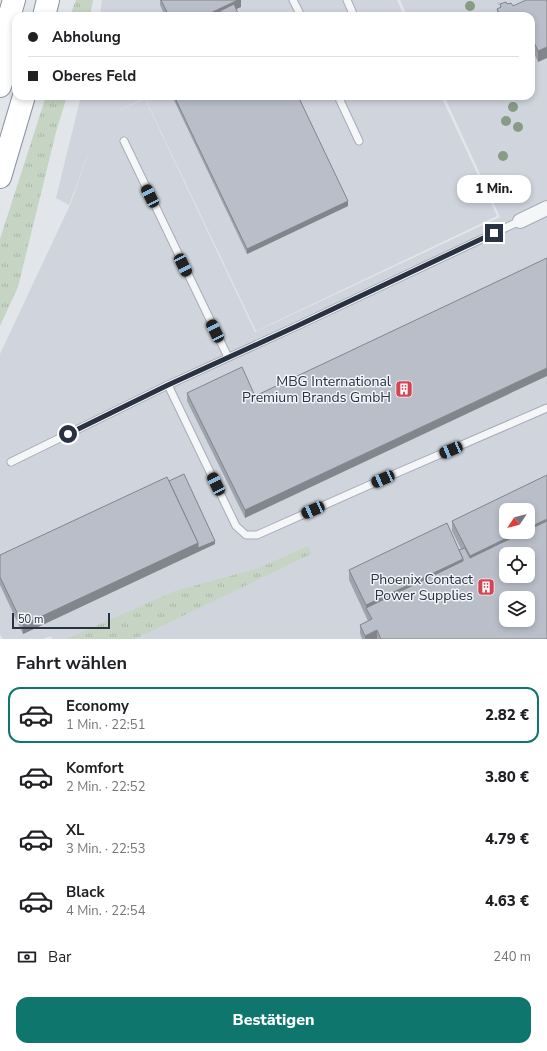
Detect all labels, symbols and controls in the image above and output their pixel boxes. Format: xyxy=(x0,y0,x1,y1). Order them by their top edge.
text: Abholung xyxy=(52,27,121,47)
text: Oberes Feld xyxy=(52,66,136,86)
callout: 1 Min. xyxy=(457,175,531,203)
text: 1 Min. xyxy=(475,180,513,198)
car xyxy=(139,183,161,209)
route end xyxy=(485,224,503,242)
car xyxy=(172,252,194,278)
car xyxy=(204,318,226,344)
place label: MBG International Premium Brands GmbH xyxy=(242,372,392,407)
building icon: MBG International Premium Brands GmbH xyxy=(394,379,414,399)
route start xyxy=(59,425,77,443)
car xyxy=(438,440,464,460)
car xyxy=(370,469,396,489)
car xyxy=(205,471,227,497)
car xyxy=(300,500,326,520)
north arrow xyxy=(499,503,535,539)
map controls xyxy=(499,503,535,627)
button: locate xyxy=(499,547,535,583)
place label: Phoenix Contact Power Supplies xyxy=(370,570,473,605)
building icon: Phoenix Contact Power Supplies xyxy=(476,577,496,597)
button: layers xyxy=(499,591,535,627)
scale bar xyxy=(12,611,110,630)
text: 50 m xyxy=(18,612,43,627)
text: Fahrt wählen xyxy=(16,651,127,675)
text: Economy xyxy=(66,696,129,716)
icon: car xyxy=(18,697,54,733)
text: 2.82 € xyxy=(485,705,529,725)
text: 1 Min. · 22:51 xyxy=(66,716,145,734)
text: Komfort xyxy=(66,758,124,778)
icon: car xyxy=(18,759,54,795)
text: 3.80 € xyxy=(485,767,529,787)
text: 2 Min. · 22:52 xyxy=(66,778,145,796)
text: XL xyxy=(66,820,85,840)
icon: car xyxy=(18,821,54,857)
text: 4.79 € xyxy=(485,829,529,849)
text: 3 Min. · 22:53 xyxy=(66,840,145,858)
text: Black xyxy=(66,882,104,902)
icon: car xyxy=(18,883,54,919)
text: 4.63 € xyxy=(485,891,529,911)
text: 4 Min. · 22:54 xyxy=(66,902,145,920)
icon: cash xyxy=(16,946,38,968)
text: Bar xyxy=(48,947,71,967)
text: 240 m xyxy=(493,948,531,966)
button: Bestätigen xyxy=(16,997,531,1043)

